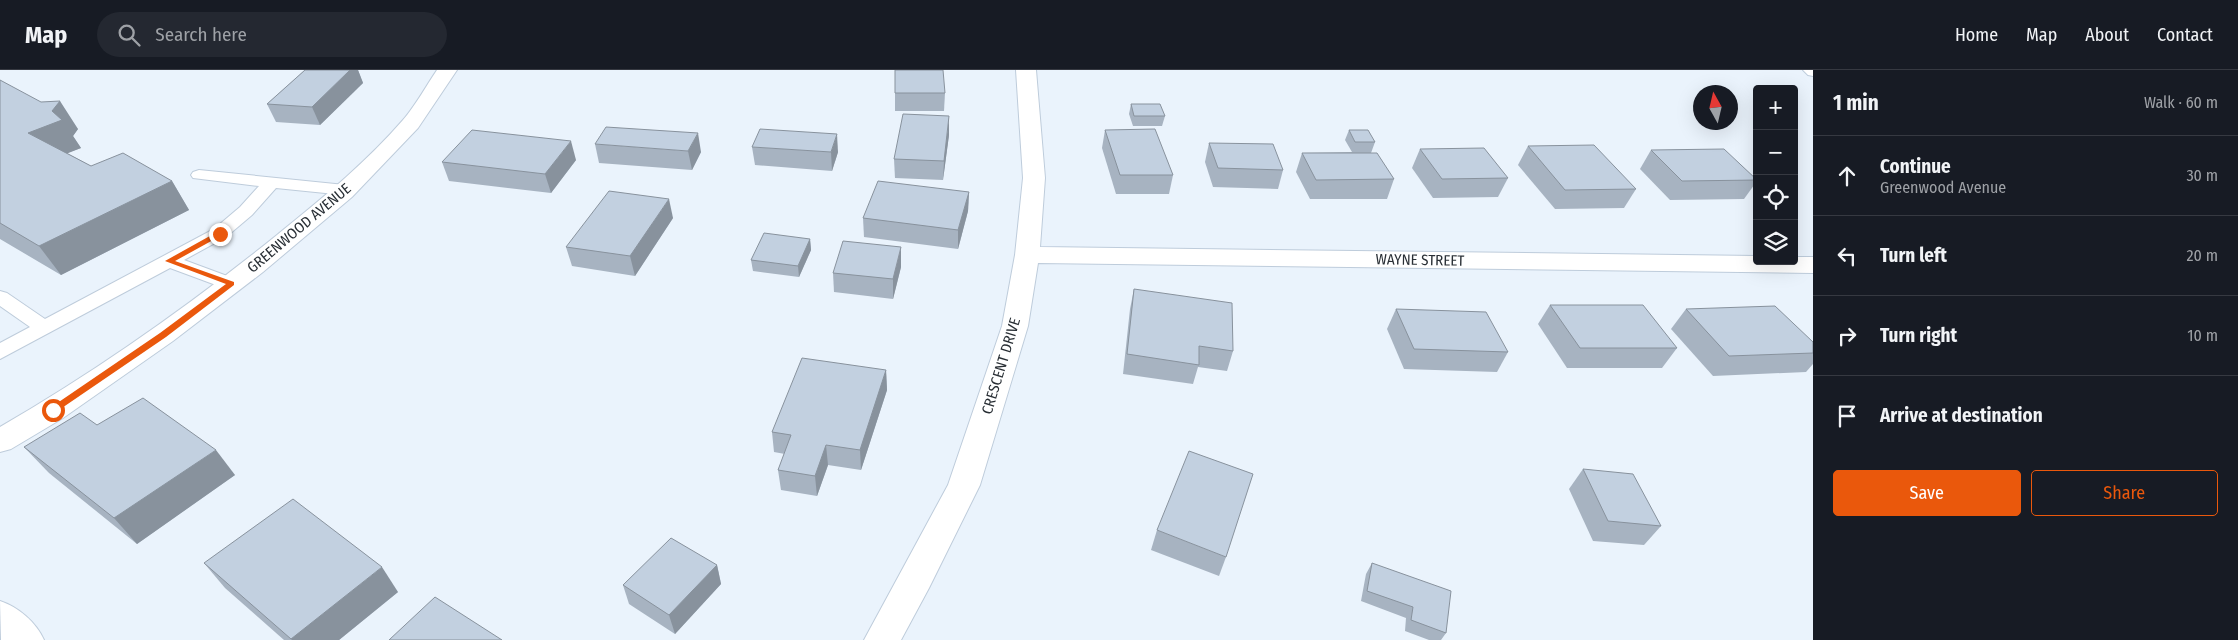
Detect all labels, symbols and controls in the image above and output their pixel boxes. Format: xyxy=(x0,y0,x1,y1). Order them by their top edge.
search box xyxy=(97,12,447,57)
text: Map xyxy=(25,21,67,49)
icon: search xyxy=(115,21,143,49)
text: Search here xyxy=(155,23,247,46)
text: Home xyxy=(1955,24,1998,46)
text: Map xyxy=(2026,24,2057,46)
text: About xyxy=(2085,24,2129,46)
text: Contact xyxy=(2157,24,2213,46)
north arrow xyxy=(1693,85,1738,130)
map controls xyxy=(1753,85,1798,265)
button: + xyxy=(1753,85,1798,130)
text: 1 min xyxy=(1833,90,1879,116)
text: Walk · 60 m xyxy=(2144,93,2218,112)
button: − xyxy=(1753,130,1798,175)
text: Continue xyxy=(1880,155,1951,178)
icon: ahead xyxy=(1833,162,1861,190)
text: 30 m xyxy=(2186,166,2218,185)
button: locate xyxy=(1753,175,1798,220)
text: Greenwood Avenue xyxy=(1880,178,2006,197)
street label: GREENWOOD AVENUE xyxy=(244,179,354,277)
button: layers xyxy=(1753,220,1798,265)
route end xyxy=(209,223,232,246)
icon: left xyxy=(1833,242,1861,270)
text: Turn left xyxy=(1880,244,1947,267)
text: 20 m xyxy=(2187,246,2218,265)
street label: WAYNE STREET xyxy=(1375,250,1465,270)
street label: CRESCENT DRIVE xyxy=(978,316,1024,416)
icon: right xyxy=(1833,322,1861,350)
text: Turn right xyxy=(1880,324,1957,347)
text: 10 m xyxy=(2187,326,2218,345)
route start xyxy=(42,399,65,422)
icon: arrive xyxy=(1833,402,1861,430)
text: Arrive at destination xyxy=(1880,404,2043,427)
button: Save xyxy=(1833,470,2021,516)
button: Share xyxy=(2031,470,2218,516)

